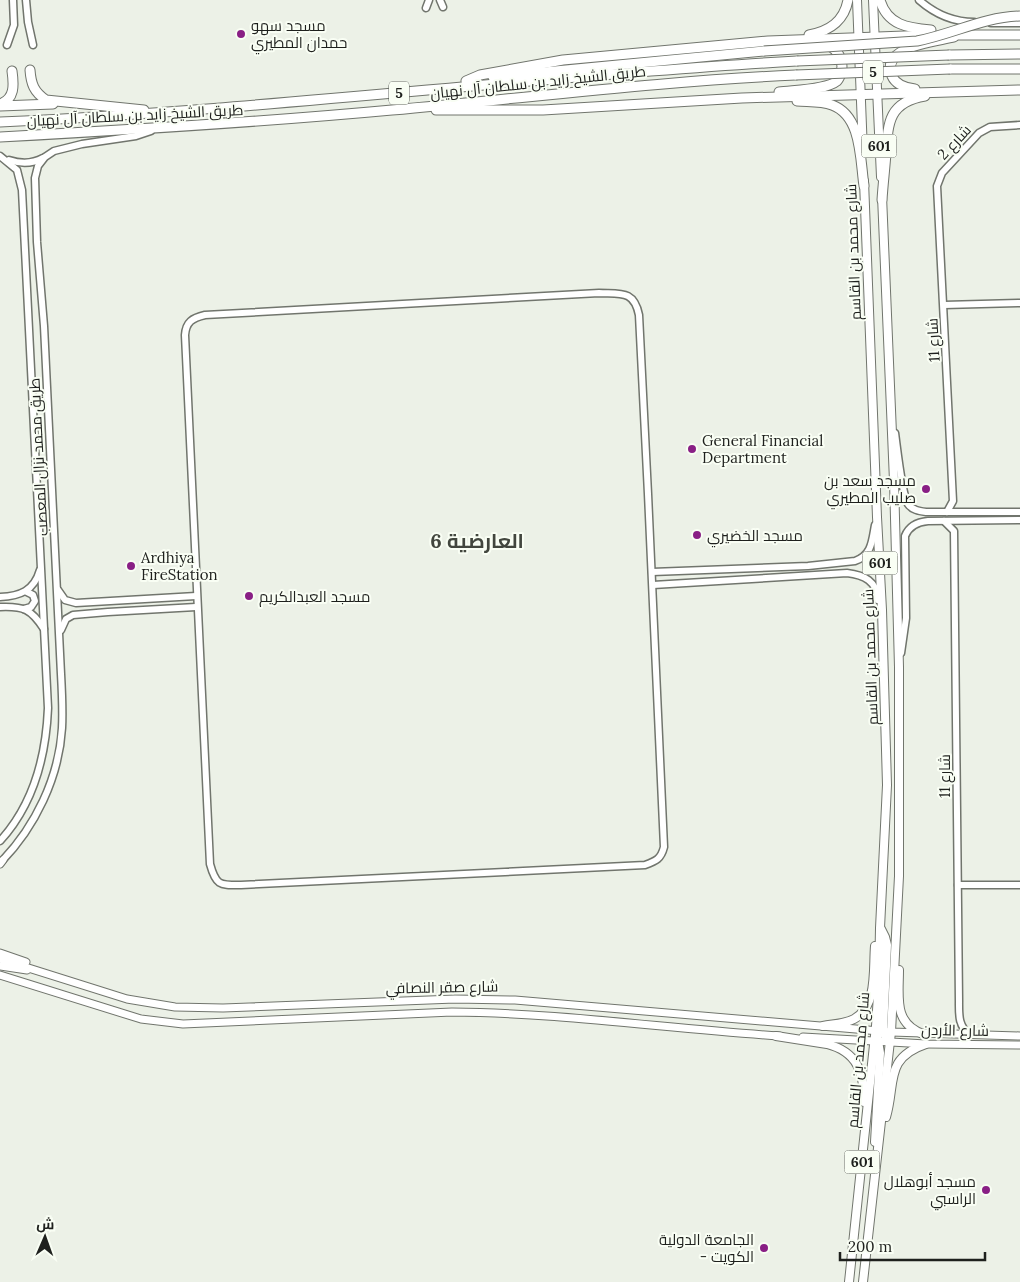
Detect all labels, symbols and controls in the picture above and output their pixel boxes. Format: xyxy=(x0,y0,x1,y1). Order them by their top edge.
place label: مسجد سهو حمدان المطيري xyxy=(251,16,347,55)
marker: مسجد سهو حمدان المطيري xyxy=(235,28,247,40)
street label: طريق الشيخ زايد بن سلطان آل نهيان xyxy=(429,61,647,105)
road number: 5 xyxy=(863,61,883,84)
road number: 5 xyxy=(389,82,409,105)
street label: طريق الشيخ زايد بن سلطان آل نهيان xyxy=(26,100,244,132)
street label: شارع 2 xyxy=(933,120,976,165)
road number: 601 xyxy=(862,134,896,158)
street label: شارع محمد بن القاسم xyxy=(841,183,867,321)
street label: شارع 11 xyxy=(922,317,946,362)
street label: طريق محمد نزال المعصب xyxy=(24,377,53,537)
place label: General Financial Department xyxy=(702,431,823,467)
marker: General Financial Department xyxy=(686,443,698,455)
place label: مسجد سعد بن صليب المطيري xyxy=(824,471,916,510)
marker: مسجد سعد بن صليب المطيري xyxy=(920,483,932,495)
place label: مسجد الخضيري xyxy=(707,526,803,548)
district label: العارضية 6 xyxy=(430,528,524,553)
marker: مسجد الخضيري xyxy=(691,529,703,541)
place label: Ardhiya FireStation xyxy=(140,548,218,584)
road number: 601 xyxy=(862,552,898,574)
marker: Ardhiya FireStation xyxy=(125,560,137,572)
place label: مسجد العبدالكريم xyxy=(259,587,370,607)
street label: شارع محمد بن القاسم xyxy=(858,588,884,726)
marker: مسجد العبدالكريم xyxy=(243,590,255,602)
street label: شارع 11 xyxy=(935,754,956,798)
street label: شارع صقر النصافي xyxy=(386,977,498,1000)
street label: شارع محمد بن القاسم xyxy=(843,991,875,1129)
street label: شارع الأردن xyxy=(921,1020,989,1042)
road number: 601 xyxy=(844,1150,880,1174)
place label: مسجد أبوهلال الراسبي xyxy=(884,1172,976,1211)
marker: مسجد أبوهلال الراسبي xyxy=(980,1184,992,1196)
north arrow xyxy=(20,1212,70,1262)
text: ش xyxy=(36,1215,55,1233)
place label: الجامعة الدولية - الكويت xyxy=(659,1230,754,1266)
scale bar xyxy=(840,1230,985,1262)
text: 200 m xyxy=(848,1237,892,1256)
marker: الجامعة الدولية - الكويت xyxy=(758,1242,770,1254)

